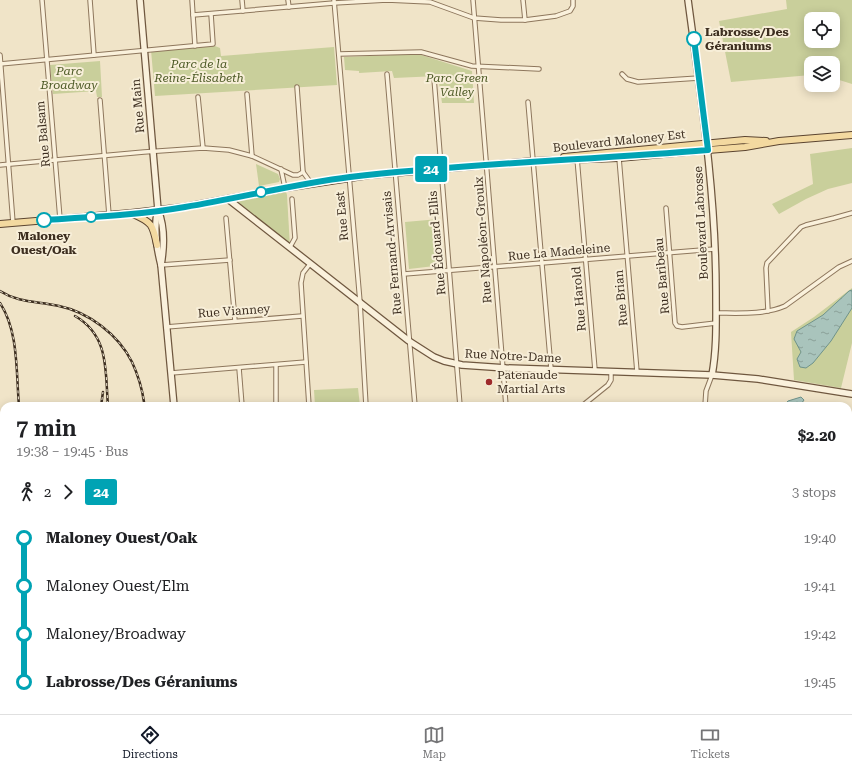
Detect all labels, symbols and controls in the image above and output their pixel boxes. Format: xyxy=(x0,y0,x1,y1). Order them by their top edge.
map controls xyxy=(804,12,840,92)
button: locate xyxy=(804,12,840,48)
place label: Labrosse/Des Géraniums xyxy=(705,25,789,53)
marker: Labrosse/Des Géraniums xyxy=(686,31,702,47)
button: layers xyxy=(804,56,840,92)
park label: Parc de la Reine-Élisabeth xyxy=(153,57,244,85)
park label: Parc Broadway xyxy=(40,64,98,92)
park label: Parc Green Valley xyxy=(425,71,488,99)
street label: Rue Main xyxy=(129,78,147,134)
street label: Rue Balsam xyxy=(33,100,53,168)
street label: Boulevard Maloney Est xyxy=(552,127,686,155)
line badge: 24 xyxy=(413,156,449,182)
text: 24 xyxy=(423,161,439,177)
street label: Boulevard Labrosse xyxy=(691,165,711,280)
street label: Rue Napoléon-Groulx xyxy=(472,176,494,304)
unlabelled marker xyxy=(255,186,267,198)
street label: Rue East xyxy=(333,190,351,241)
street label: Rue Fernand-Arvisais xyxy=(380,190,404,315)
street label: Rue Édouard-Ellis xyxy=(425,190,449,296)
unlabelled marker xyxy=(85,211,97,223)
marker: Maloney Ouest/Oak xyxy=(36,212,52,228)
place label: Maloney Ouest/Oak xyxy=(11,229,78,257)
street label: Rue Baribeau xyxy=(652,237,672,315)
street label: Rue La Madeleine xyxy=(507,241,611,263)
street label: Rue Harold xyxy=(569,266,589,332)
street label: Rue Brian xyxy=(612,269,630,327)
street label: Rue Vianney xyxy=(197,301,272,321)
street label: Rue Notre-Dame xyxy=(464,346,562,366)
place label: Patenaude Martial Arts xyxy=(497,368,565,396)
marker: Patenaude Martial Arts xyxy=(484,377,494,387)
text: 7 min xyxy=(16,416,77,441)
text: $2.20 xyxy=(798,427,836,445)
text: 19:38 – 19:45 · Bus xyxy=(16,444,128,459)
icon: walk xyxy=(16,481,38,503)
icon: forward xyxy=(57,481,79,503)
text: 24 xyxy=(93,484,109,500)
text: 2 xyxy=(44,485,51,500)
text: 3 stops xyxy=(792,485,836,500)
text: Maloney Ouest/Oak xyxy=(46,529,198,547)
text: 19:40 xyxy=(804,531,836,546)
text: Maloney Ouest/Elm xyxy=(46,577,190,595)
text: 19:41 xyxy=(804,579,836,594)
text: Maloney/Broadway xyxy=(46,625,186,643)
text: 19:42 xyxy=(804,627,836,642)
text: Labrosse/Des Géraniums xyxy=(46,673,238,691)
text: 19:45 xyxy=(804,675,836,690)
tab: Directions xyxy=(122,724,178,761)
tab: Map xyxy=(422,724,446,761)
tab: Tickets xyxy=(691,724,730,761)

